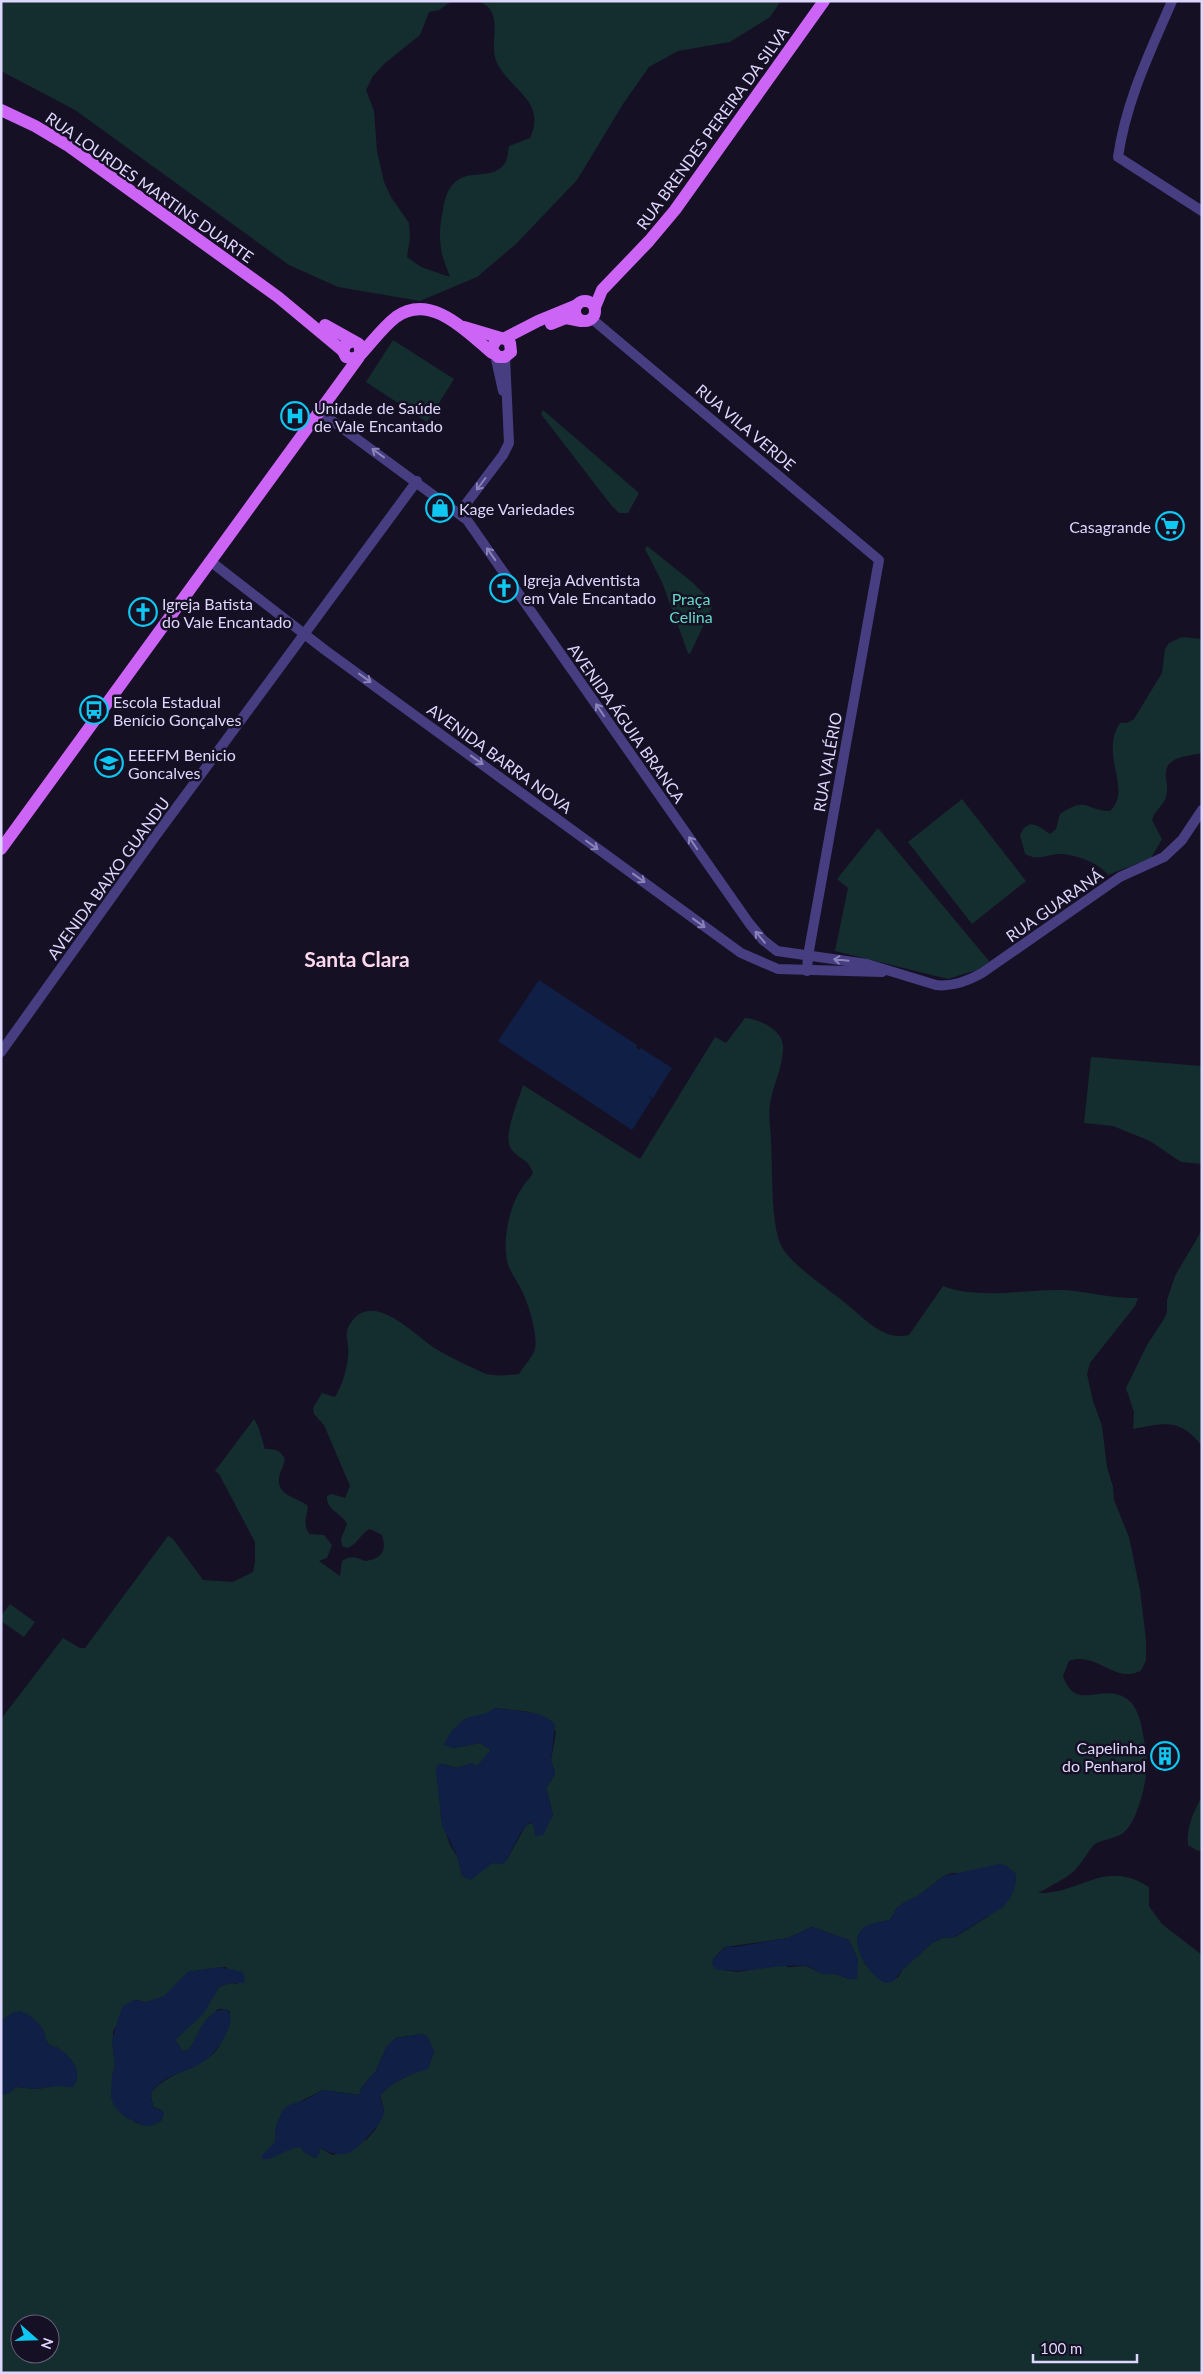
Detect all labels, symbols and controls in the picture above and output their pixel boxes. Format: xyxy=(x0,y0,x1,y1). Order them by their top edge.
street label: RUA BRENDES PEREIRA DA SILVA xyxy=(632,23,792,233)
street label: RUA LOURDES MARTINS DUARTE xyxy=(42,108,258,266)
street label: RUA VILA VERDE xyxy=(692,380,800,474)
place label: Unidade de Saúde de Vale Encantado xyxy=(314,398,443,435)
hospital icon: Unidade de Saúde de Vale Encantado xyxy=(280,401,310,431)
one-way arrow xyxy=(371,448,385,458)
one-way arrow xyxy=(476,477,486,491)
shop icon: Kage Variedades xyxy=(425,493,455,523)
place label: Kage Variedades xyxy=(459,499,575,518)
supermarket icon: Casagrande xyxy=(1155,511,1185,541)
place label: Casagrande xyxy=(1069,517,1151,536)
one-way arrow xyxy=(486,547,496,561)
place label: Igreja Adventista em Vale Encantado xyxy=(523,570,656,607)
church icon: Igreja Adventista em Vale Encantado xyxy=(489,573,519,603)
park label: Praça Celina xyxy=(669,589,713,626)
place label: Igreja Batista do Vale Encantado xyxy=(162,594,292,631)
church icon: Igreja Batista do Vale Encantado xyxy=(128,597,158,627)
street label: AVENIDA ÁGUIA BRANCA xyxy=(565,640,689,807)
one-way arrow xyxy=(358,673,372,683)
place label: Escola Estadual Benício Gonçalves xyxy=(113,692,242,729)
bus stop icon: Escola Estadual Benício Gonçalves xyxy=(79,695,109,725)
street label: AVENIDA BARRA NOVA xyxy=(424,699,576,817)
one-way arrow xyxy=(595,703,605,717)
street label: RUA VALÉRIO xyxy=(809,711,845,813)
place label: EEEFM Benicio Goncalves xyxy=(128,745,236,782)
school or university icon: EEEFM Benicio Goncalves xyxy=(94,748,124,778)
one-way arrow xyxy=(470,755,484,765)
street label: AVENIDA BAIXO GUANDU xyxy=(43,793,173,963)
one-way arrow xyxy=(688,836,698,850)
one-way arrow xyxy=(585,839,599,850)
street label: RUA GUARANÁ xyxy=(1002,864,1106,945)
one-way arrow xyxy=(632,873,646,883)
one-way arrow xyxy=(692,917,705,928)
one-way arrow xyxy=(754,930,766,943)
district label: Santa Clara xyxy=(304,946,410,971)
one-way arrow xyxy=(833,955,849,965)
place label: Capelinha do Penharol xyxy=(1062,1738,1146,1775)
building icon: Capelinha do Penharol xyxy=(1150,1741,1180,1771)
north arrow xyxy=(10,2314,60,2364)
scale bar xyxy=(1033,2332,1137,2364)
text: N xyxy=(38,2336,58,2352)
text: 100 m xyxy=(1040,2339,1082,2357)

